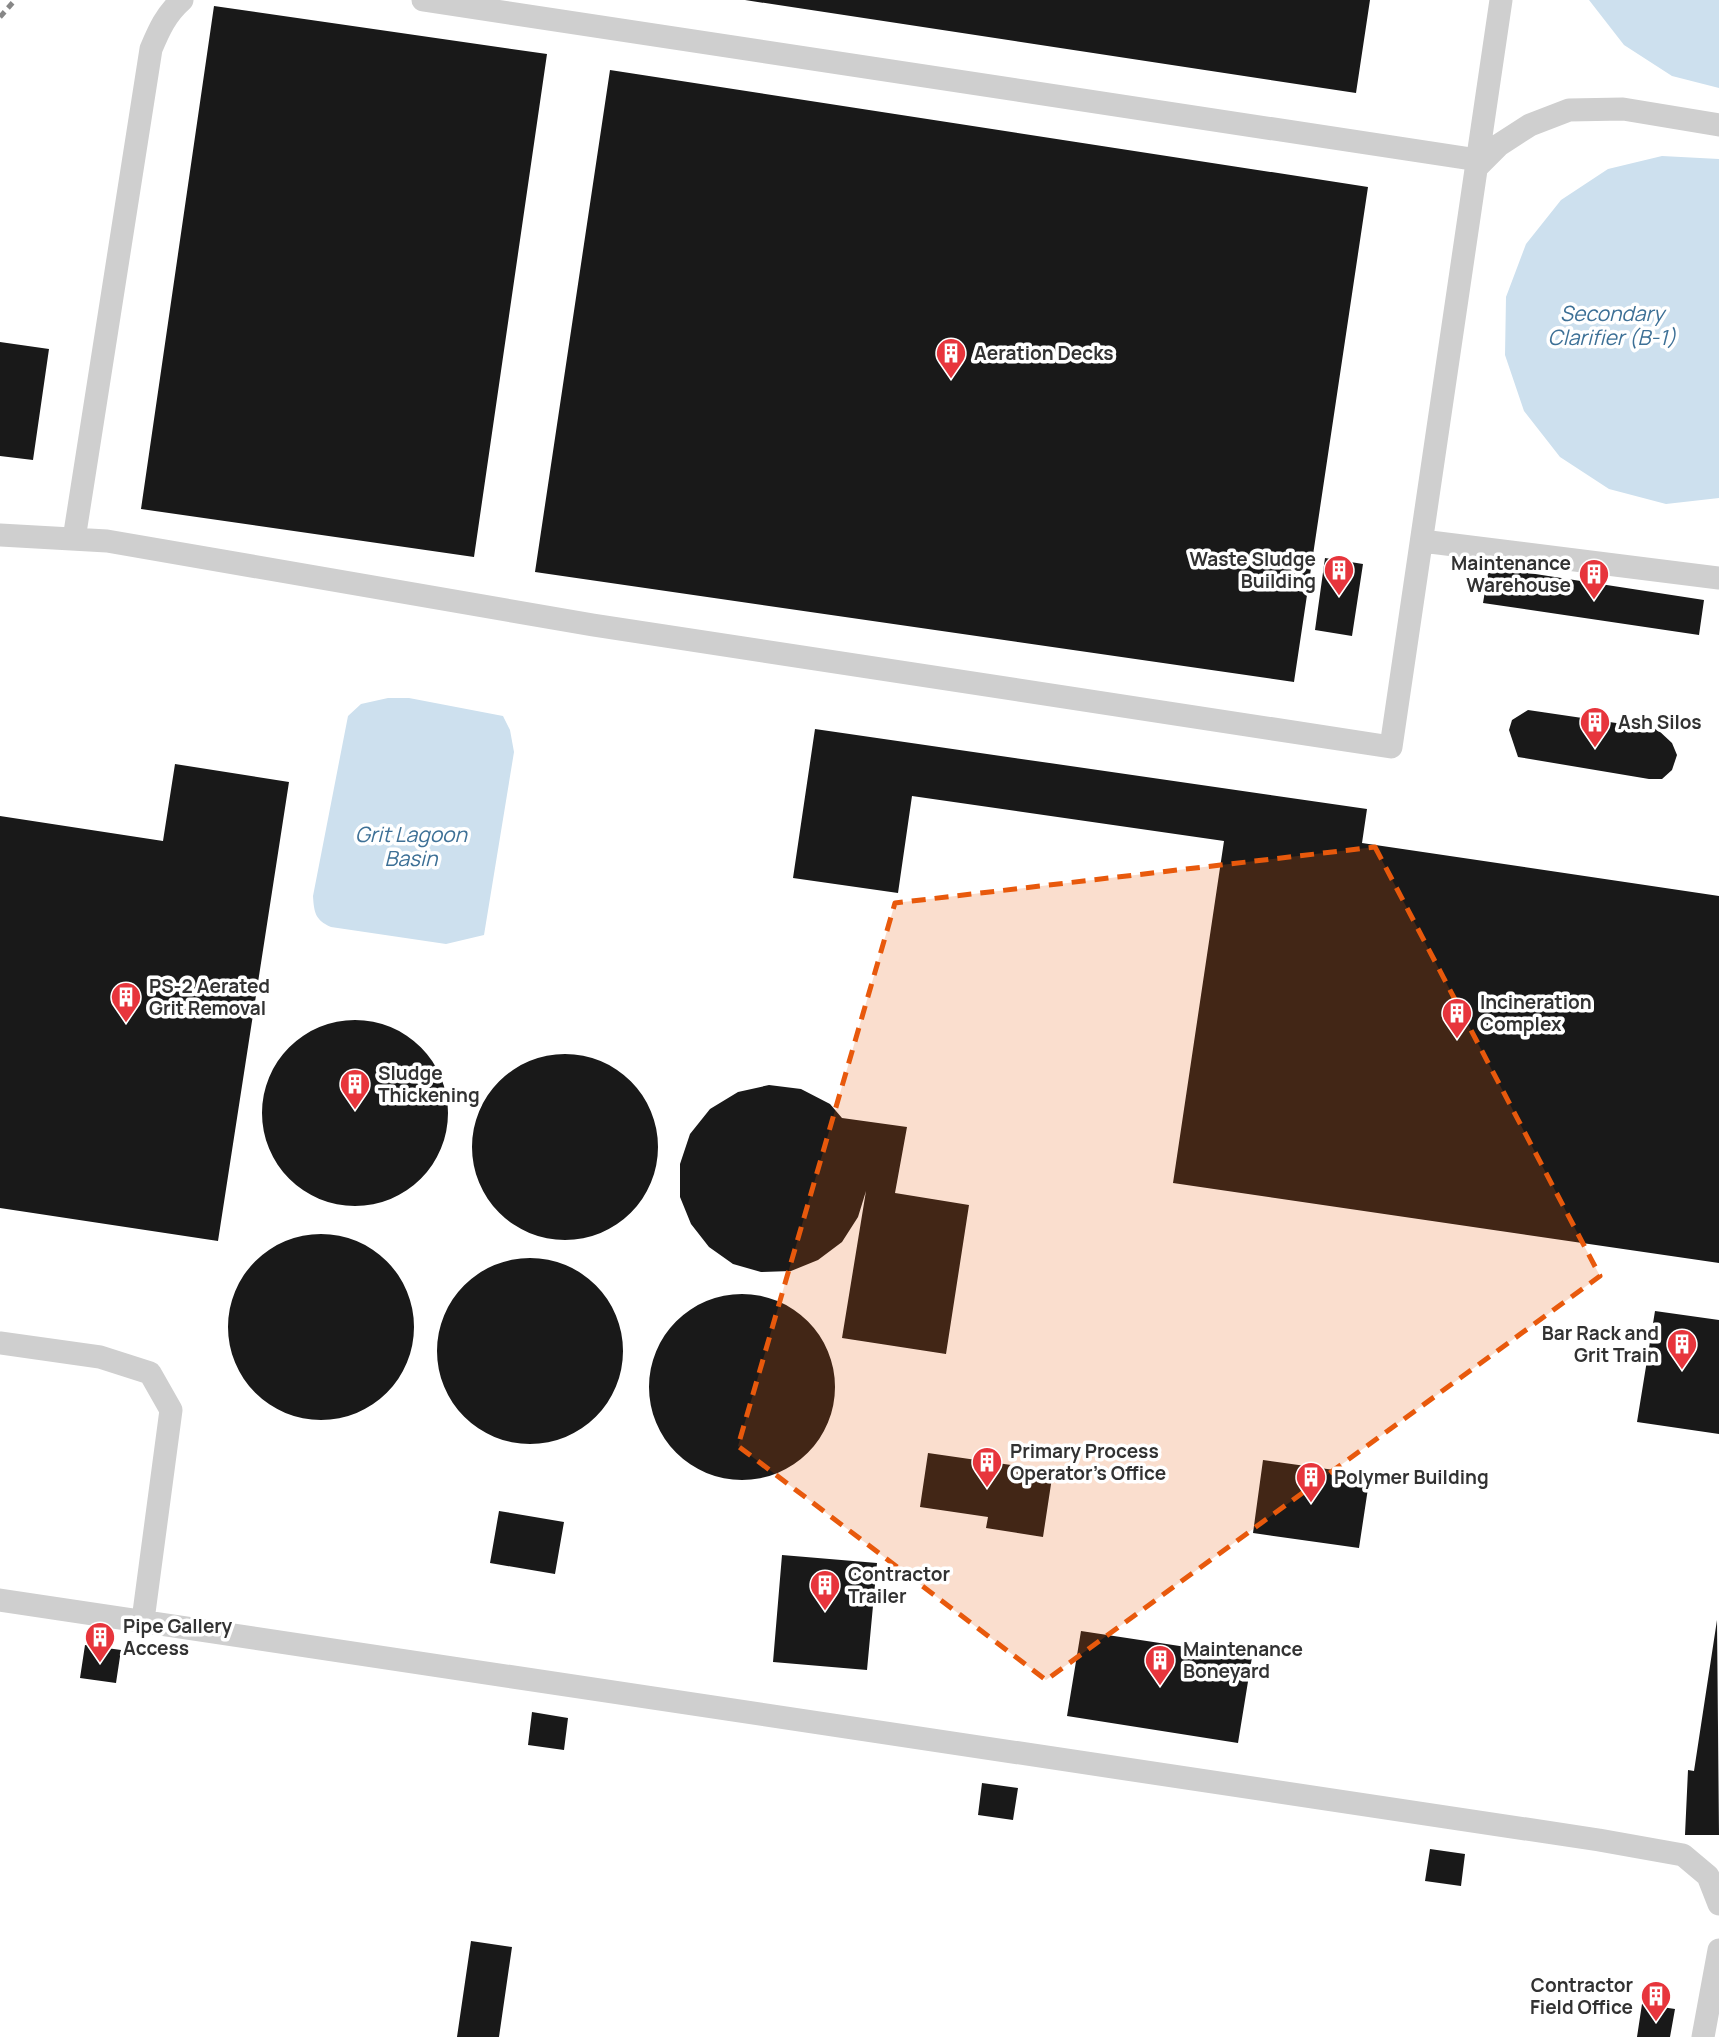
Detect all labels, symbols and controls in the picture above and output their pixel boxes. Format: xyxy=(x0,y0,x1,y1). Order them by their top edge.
water label: Secondary Clarifier (B-1) xyxy=(1548,299,1676,351)
building icon: Aeration Decks xyxy=(934,336,968,380)
place label: Aeration Decks xyxy=(974,340,1113,366)
place label: Waste Sludge Building xyxy=(1190,546,1316,594)
place label: Maintenance Warehouse xyxy=(1451,550,1571,598)
building icon: Waste Sludge Building xyxy=(1322,553,1356,597)
building icon: Maintenance Warehouse xyxy=(1577,557,1611,601)
building icon: Ash Silos xyxy=(1578,705,1612,749)
place label: Ash Silos xyxy=(1618,709,1702,735)
water label: Grit Lagoon Basin xyxy=(355,820,469,872)
place label: PS-2 Aerated Grit Removal xyxy=(149,973,270,1021)
building icon: PS-2 Aerated Grit Removal xyxy=(109,980,143,1024)
place label: Incineration Complex xyxy=(1480,989,1592,1037)
building icon: Incineration Complex xyxy=(1440,996,1474,1040)
place label: Sludge Thickening xyxy=(378,1060,480,1108)
building icon: Sludge Thickening xyxy=(338,1067,372,1111)
place label: Bar Rack and Grit Train xyxy=(1542,1320,1659,1368)
building icon: Bar Rack and Grit Train xyxy=(1665,1327,1699,1371)
place label: Primary Process Operator's Office xyxy=(1010,1438,1166,1486)
building icon: Primary Process Operator's Office xyxy=(970,1445,1004,1489)
building icon: Polymer Building xyxy=(1294,1460,1328,1504)
place label: Polymer Building xyxy=(1334,1464,1489,1490)
place label: Contractor Trailer xyxy=(848,1561,951,1609)
building icon: Contractor Trailer xyxy=(808,1568,842,1612)
place label: Pipe Gallery Access xyxy=(123,1613,233,1661)
building icon: Pipe Gallery Access xyxy=(83,1620,117,1664)
place label: Maintenance Boneyard xyxy=(1183,1636,1303,1684)
building icon: Maintenance Boneyard xyxy=(1143,1643,1177,1687)
place label: Contractor Field Office xyxy=(1530,1972,1633,2020)
building icon: Contractor Field Office xyxy=(1639,1979,1673,2023)

